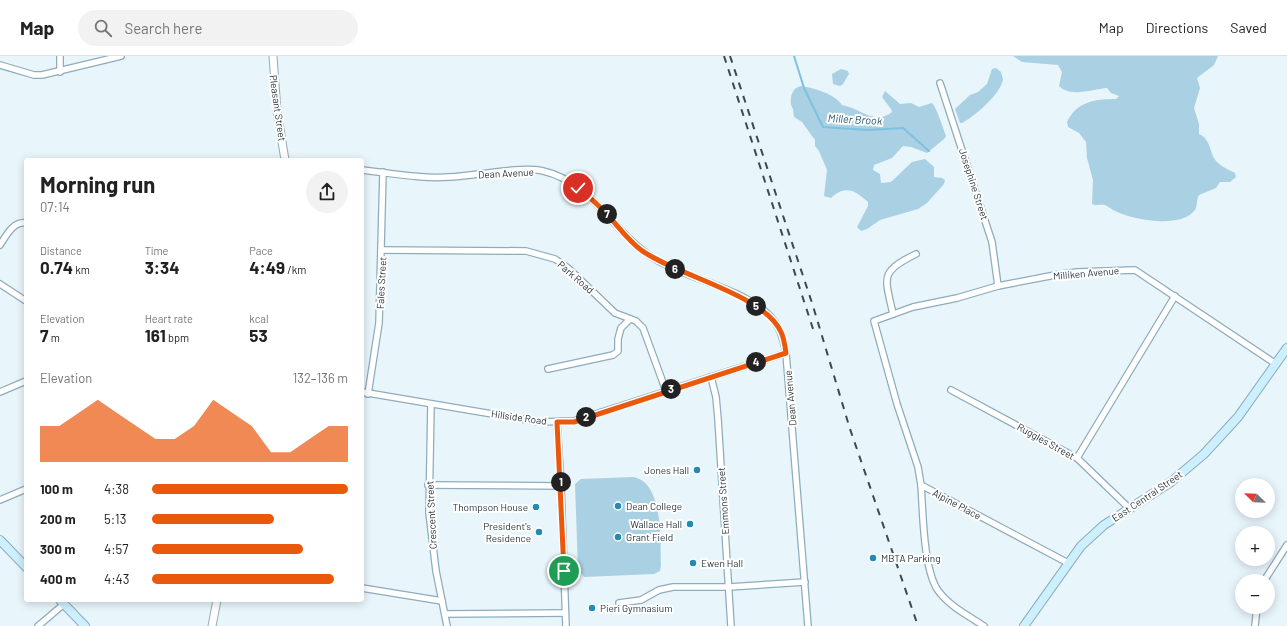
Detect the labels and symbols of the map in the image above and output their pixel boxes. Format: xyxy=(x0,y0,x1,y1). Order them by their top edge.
street label: Pleasant Street xyxy=(267,74,289,142)
water label: Miller Brook xyxy=(827,111,883,127)
street label: Josephine Street xyxy=(957,147,991,222)
street label: Dean Avenue xyxy=(478,166,534,180)
pin xyxy=(561,171,595,205)
pin: 7 xyxy=(597,204,617,224)
street label: Fales Street xyxy=(374,256,388,309)
street label: Park Road xyxy=(556,258,596,296)
pin: 6 xyxy=(665,259,685,279)
street label: Milliken Avenue xyxy=(1053,264,1119,282)
pin: 5 xyxy=(746,296,766,316)
pin: 4 xyxy=(746,352,766,372)
street label: Dean Avenue xyxy=(782,370,798,426)
pin: 3 xyxy=(661,379,681,399)
street label: Hillside Road xyxy=(490,407,548,427)
pin: 2 xyxy=(576,407,596,427)
street label: Ruggles Street xyxy=(1015,420,1077,462)
place label: Jones Hall xyxy=(644,464,689,476)
marker: Jones Hall xyxy=(692,465,702,475)
street label: Emmons Street xyxy=(715,467,731,535)
street label: East Central Street xyxy=(1110,468,1185,524)
pin: 1 xyxy=(551,472,571,492)
north arrow xyxy=(1235,478,1275,518)
street label: Crescent Street xyxy=(423,480,439,550)
street label: Alpine Place xyxy=(931,486,983,522)
place label: Dean College xyxy=(626,500,682,512)
place label: Thompson House xyxy=(453,501,528,513)
marker: Dean College xyxy=(613,501,623,511)
marker: Thompson House xyxy=(531,502,541,512)
place label: Wallace Hall xyxy=(630,518,682,530)
marker: Wallace Hall xyxy=(685,519,695,529)
place label: President's Residence xyxy=(483,520,531,544)
marker: President's Residence xyxy=(534,527,544,537)
place label: Grant Field xyxy=(626,531,673,543)
marker: Grant Field xyxy=(613,532,623,542)
place label: MBTA Parking xyxy=(881,552,940,564)
marker: MBTA Parking xyxy=(868,553,878,563)
pin xyxy=(547,554,581,588)
place label: Ewen Hall xyxy=(701,557,743,569)
marker: Ewen Hall xyxy=(688,558,698,568)
place label: Pieri Gymnasium xyxy=(600,602,673,614)
marker: Pieri Gymnasium xyxy=(587,603,597,613)

